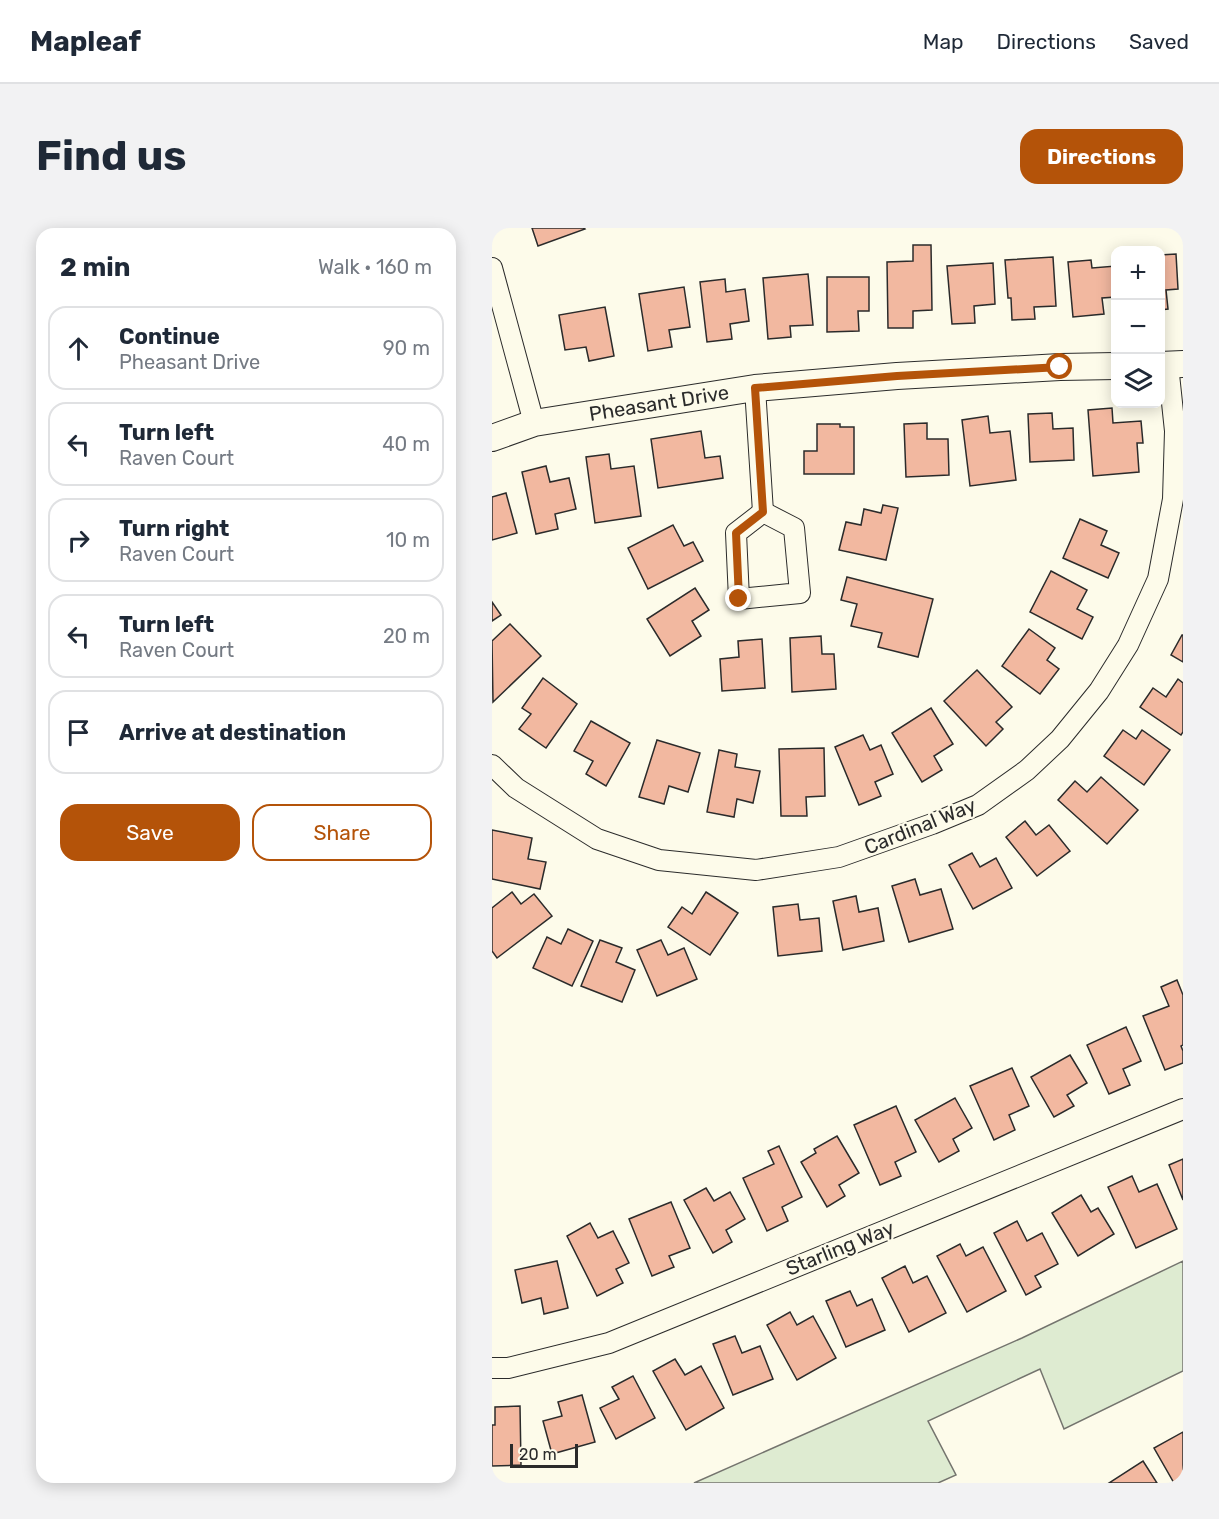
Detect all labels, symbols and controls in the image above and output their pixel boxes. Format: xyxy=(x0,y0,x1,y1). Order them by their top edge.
text: Mapleaf xyxy=(30,25,141,58)
text: Map xyxy=(923,29,964,54)
text: Directions xyxy=(997,29,1096,54)
text: Saved xyxy=(1129,29,1189,54)
button: Directions xyxy=(1020,129,1183,184)
text: Find us xyxy=(36,131,187,181)
map controls xyxy=(1111,246,1165,408)
button: + xyxy=(1111,246,1165,300)
text: 2 min xyxy=(60,252,130,283)
text: Walk · 160 m xyxy=(318,255,432,279)
button: − xyxy=(1111,300,1165,354)
text: Continue xyxy=(119,323,220,350)
icon: ahead xyxy=(62,332,95,365)
text: 90 m xyxy=(383,336,430,360)
text: Pheasant Drive xyxy=(119,350,260,374)
route start xyxy=(1046,353,1072,379)
button: layers xyxy=(1111,354,1165,408)
street label: Pheasant Drive xyxy=(587,380,731,426)
text: Turn left xyxy=(119,419,214,446)
icon: left xyxy=(62,428,95,461)
text: 40 m xyxy=(382,432,430,456)
text: Raven Court xyxy=(119,446,234,470)
text: Turn right xyxy=(119,515,229,542)
icon: right xyxy=(62,524,95,557)
text: 10 m xyxy=(386,528,430,552)
text: Raven Court xyxy=(119,542,234,566)
route end xyxy=(725,585,751,611)
text: Turn left xyxy=(119,611,214,638)
icon: left xyxy=(62,620,95,653)
text: 20 m xyxy=(383,624,430,648)
text: Raven Court xyxy=(119,638,234,662)
icon: arrive xyxy=(62,716,95,749)
text: Arrive at destination xyxy=(119,719,346,746)
street label: Cardinal Way xyxy=(861,793,979,859)
button: Save xyxy=(60,804,240,861)
button: Share xyxy=(252,804,432,861)
street label: Starling Way xyxy=(782,1215,898,1281)
scale bar xyxy=(510,1441,578,1468)
text: 20 m xyxy=(519,1445,557,1464)

